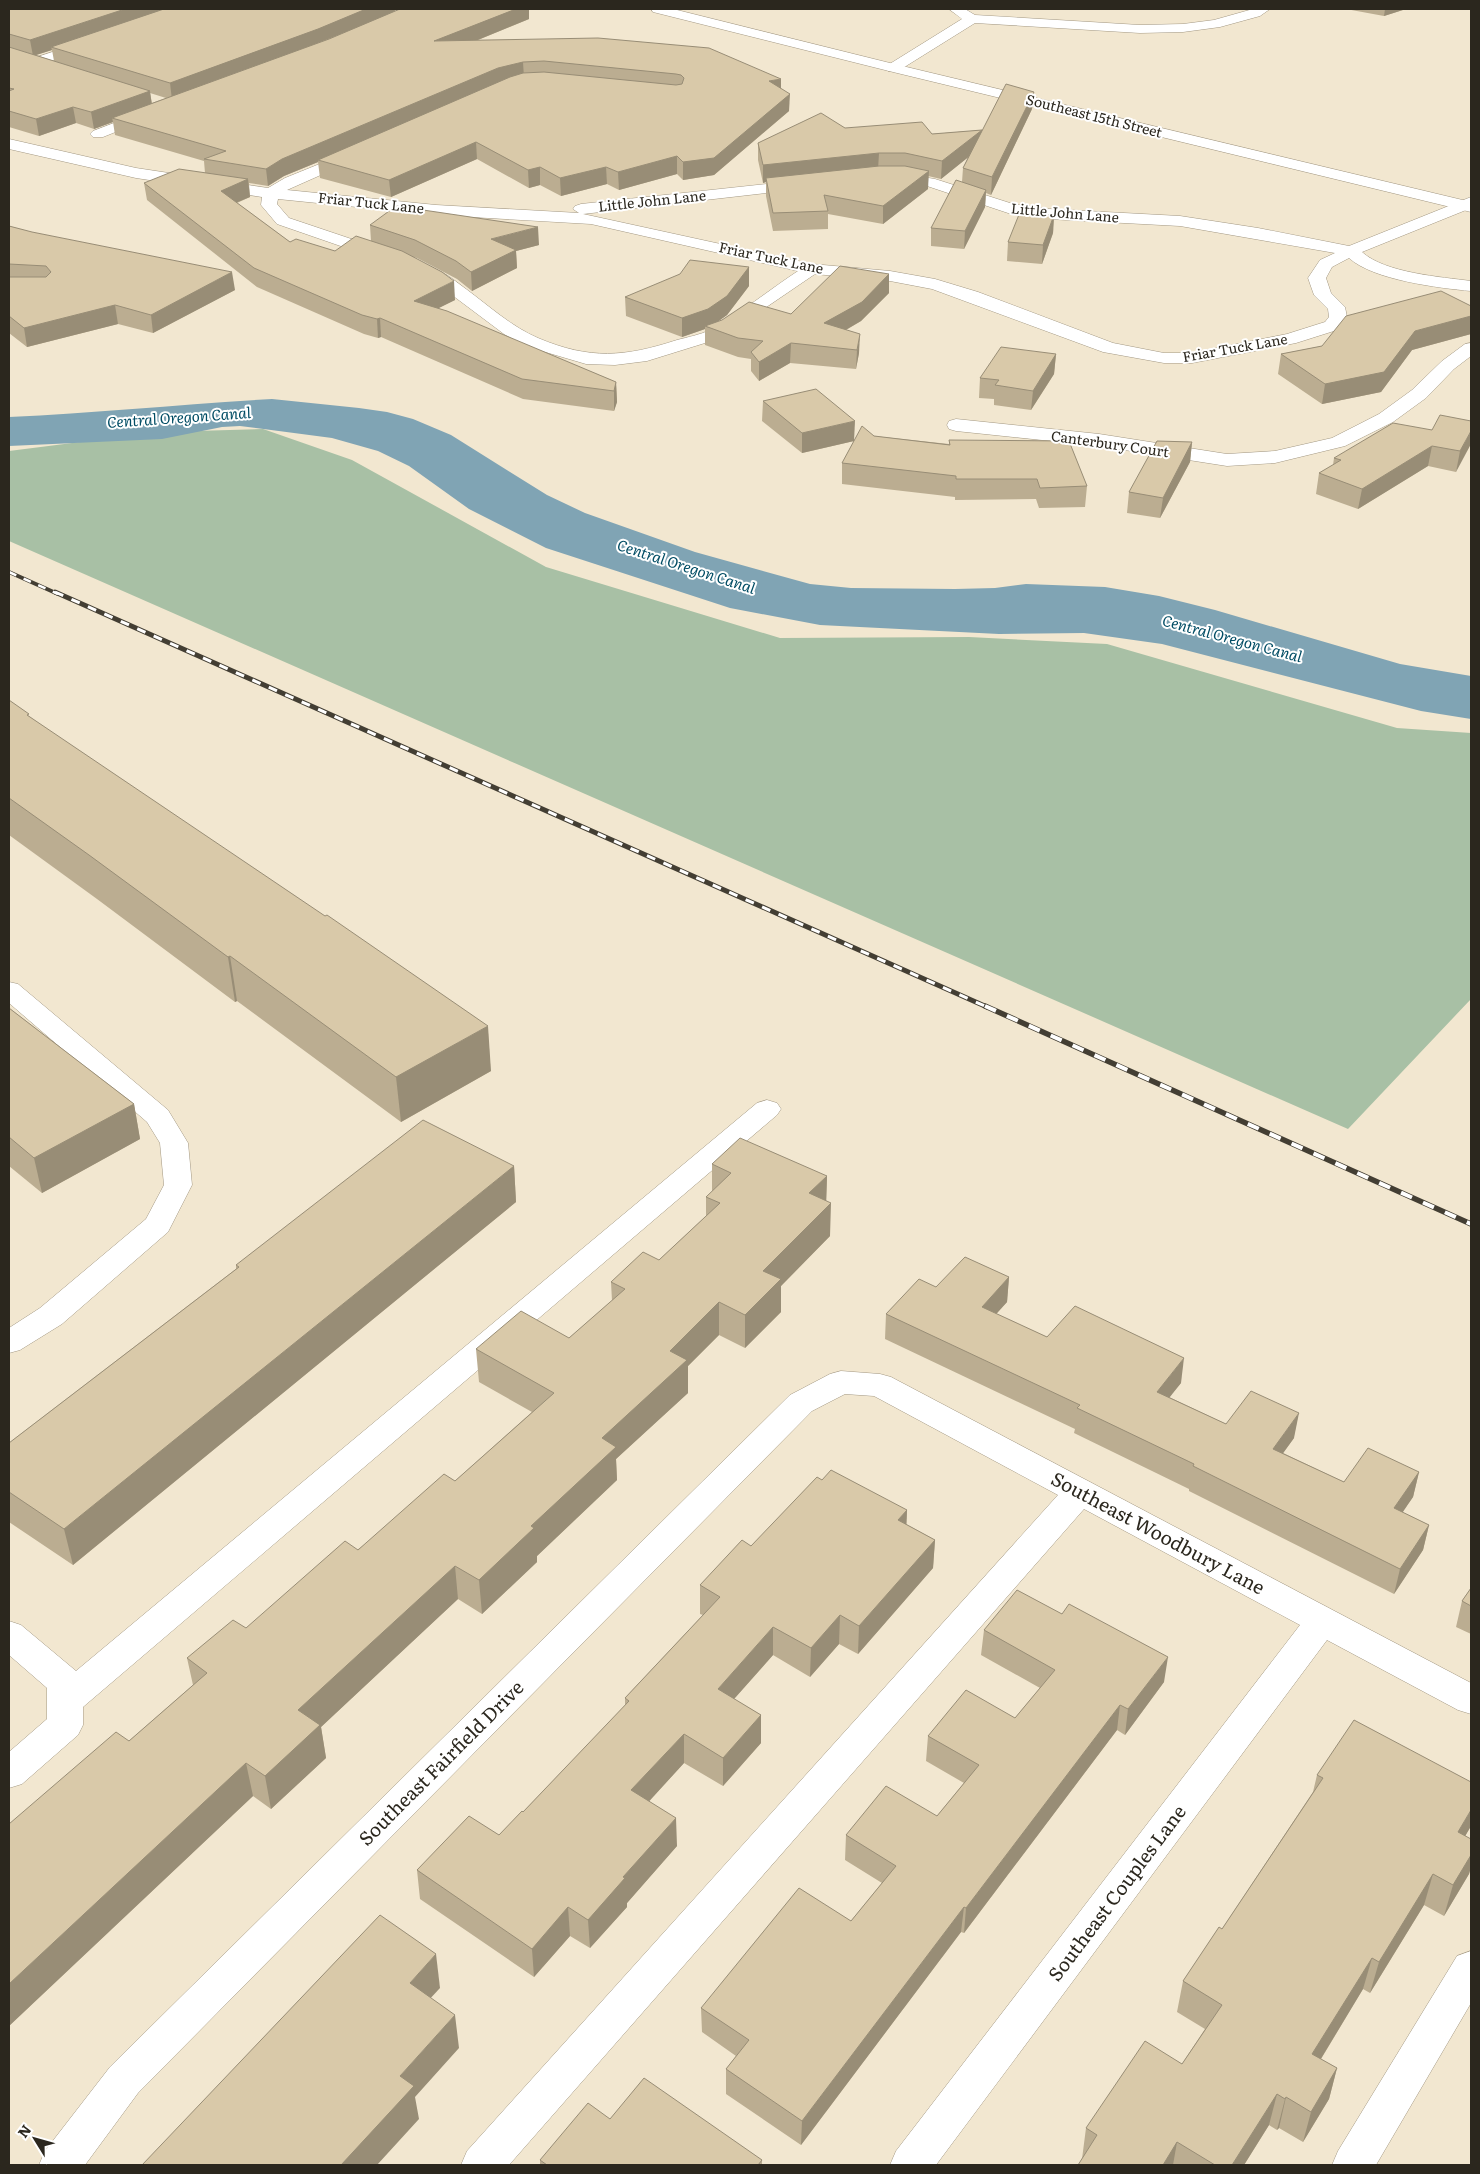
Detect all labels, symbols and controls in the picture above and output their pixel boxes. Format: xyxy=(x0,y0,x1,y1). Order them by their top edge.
street label: Southeast 15th Street xyxy=(1024,88,1165,142)
street label: Little John Lane xyxy=(597,184,707,216)
street label: Friar Tuck Lane xyxy=(317,187,425,218)
street label: Little John Lane xyxy=(1010,197,1120,227)
street label: Friar Tuck Lane xyxy=(717,236,825,278)
street label: Friar Tuck Lane xyxy=(1181,328,1289,366)
water label: Central Oregon Canal xyxy=(106,400,252,433)
street label: Canterbury Court xyxy=(1050,425,1171,461)
water label: Central Oregon Canal xyxy=(614,532,759,599)
water label: Central Oregon Canal xyxy=(1160,608,1306,667)
street label: Southeast Woodbury Lane xyxy=(1047,1464,1270,1601)
street label: Southeast Fairfield Drive xyxy=(351,1673,529,1851)
street label: Southeast Couples Lane xyxy=(1041,1798,1192,1986)
north arrow xyxy=(10,2114,60,2164)
text: N xyxy=(12,2120,35,2141)

